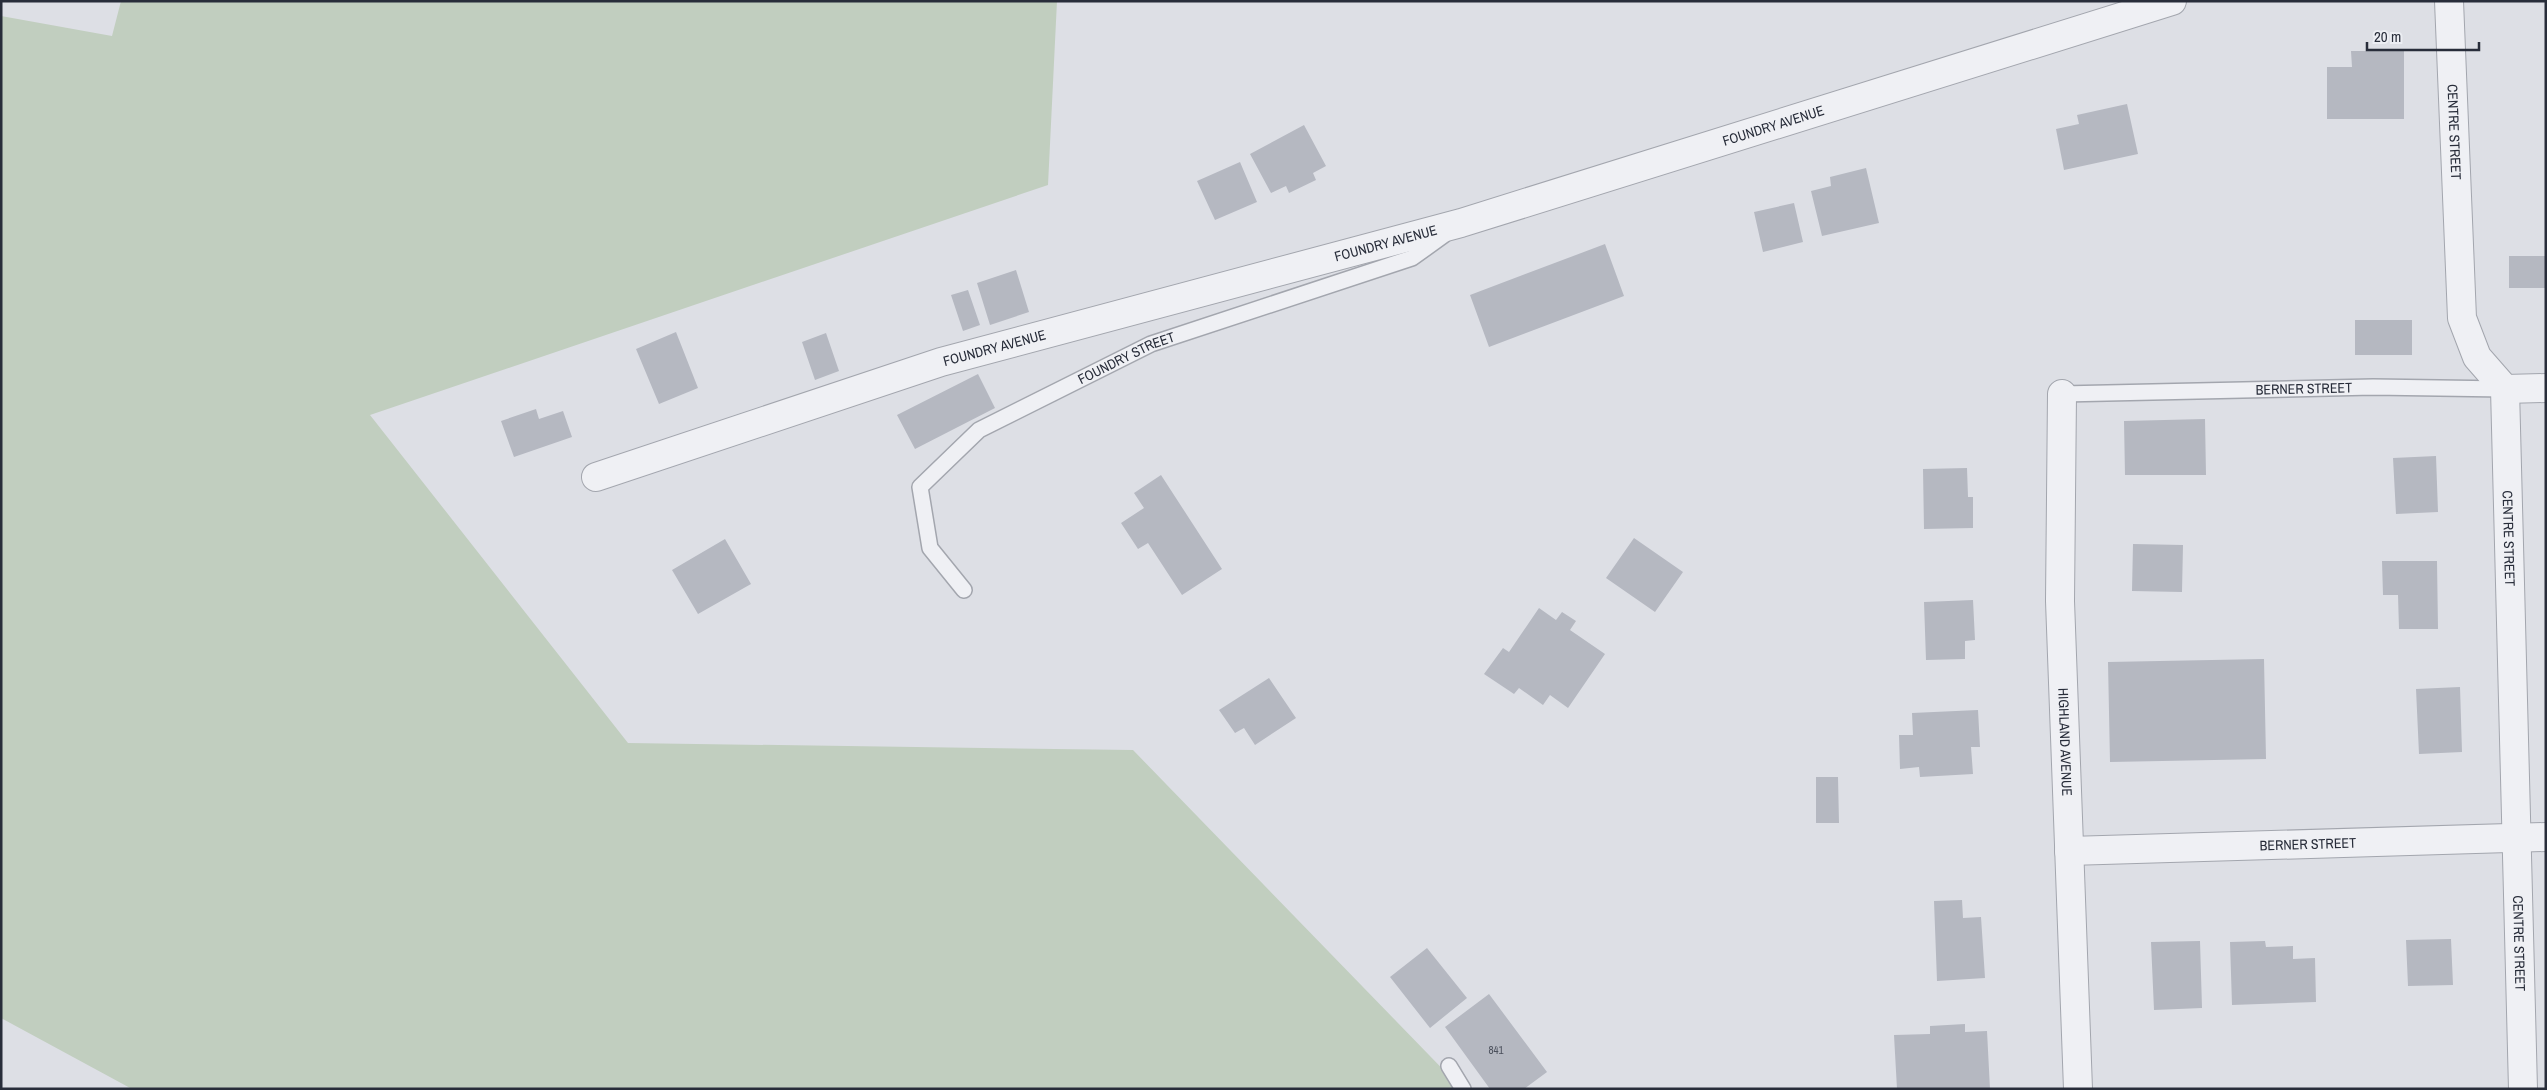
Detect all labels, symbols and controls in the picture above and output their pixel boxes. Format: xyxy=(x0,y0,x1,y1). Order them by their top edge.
scale bar xyxy=(2367,20,2480,52)
text: 20 m xyxy=(2374,26,2401,47)
street label: CENTRE STREET xyxy=(2443,84,2465,180)
street label: FOUNDRY AVENUE xyxy=(1720,101,1826,150)
street label: FOUNDRY AVENUE xyxy=(1332,221,1439,265)
street label: FOUNDRY AVENUE xyxy=(941,325,1048,370)
street label: FOUNDRY STREET xyxy=(1075,328,1177,388)
street label: BERNER STREET xyxy=(2256,378,2352,399)
street label: CENTRE STREET xyxy=(2499,490,2519,586)
street label: HIGHLAND AVENUE xyxy=(2054,687,2076,796)
street label: BERNER STREET xyxy=(2259,834,2356,854)
street label: CENTRE STREET xyxy=(2509,895,2529,991)
house number: 841 xyxy=(1488,1043,1504,1057)

